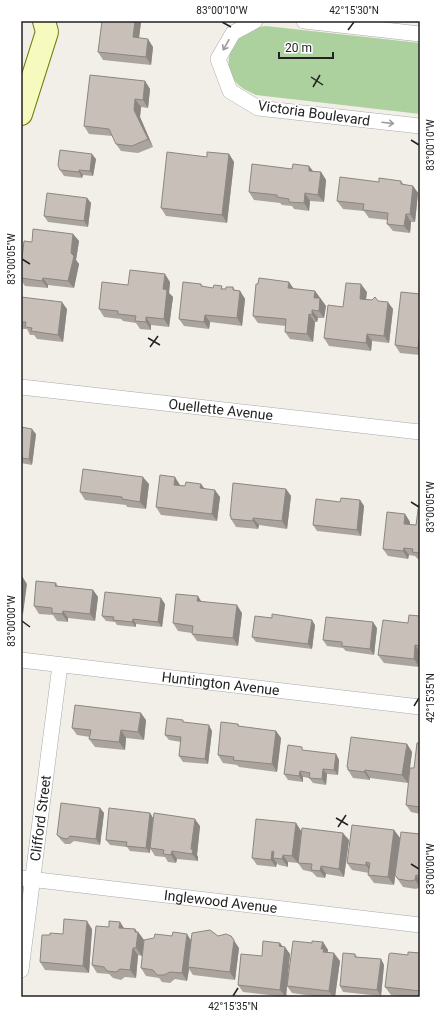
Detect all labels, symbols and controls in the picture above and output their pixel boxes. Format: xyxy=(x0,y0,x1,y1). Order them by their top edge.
text: 83°00'10"W xyxy=(196,5,248,16)
text: 42°15'30"N xyxy=(329,5,379,16)
scale bar xyxy=(279,34,333,60)
one-way arrow xyxy=(222,39,229,51)
text: 20 m xyxy=(285,41,312,55)
street label: Victoria Boulevard xyxy=(257,97,371,129)
one-way arrow xyxy=(381,119,394,126)
text: 83°00'10"W xyxy=(425,119,436,171)
text: 83°00'05"W xyxy=(6,233,17,285)
street label: Ouellette Avenue xyxy=(168,396,274,423)
text: 83°00'05"W xyxy=(425,481,436,533)
text: 83°00'00"W xyxy=(6,595,17,647)
street label: Huntington Avenue xyxy=(161,669,280,698)
text: 42°15'35"N xyxy=(425,673,436,723)
street label: Clifford Street xyxy=(27,774,54,862)
text: 83°00'00"W xyxy=(425,843,436,895)
street label: Inglewood Avenue xyxy=(163,887,278,916)
text: 42°15'35"N xyxy=(208,1001,258,1012)

